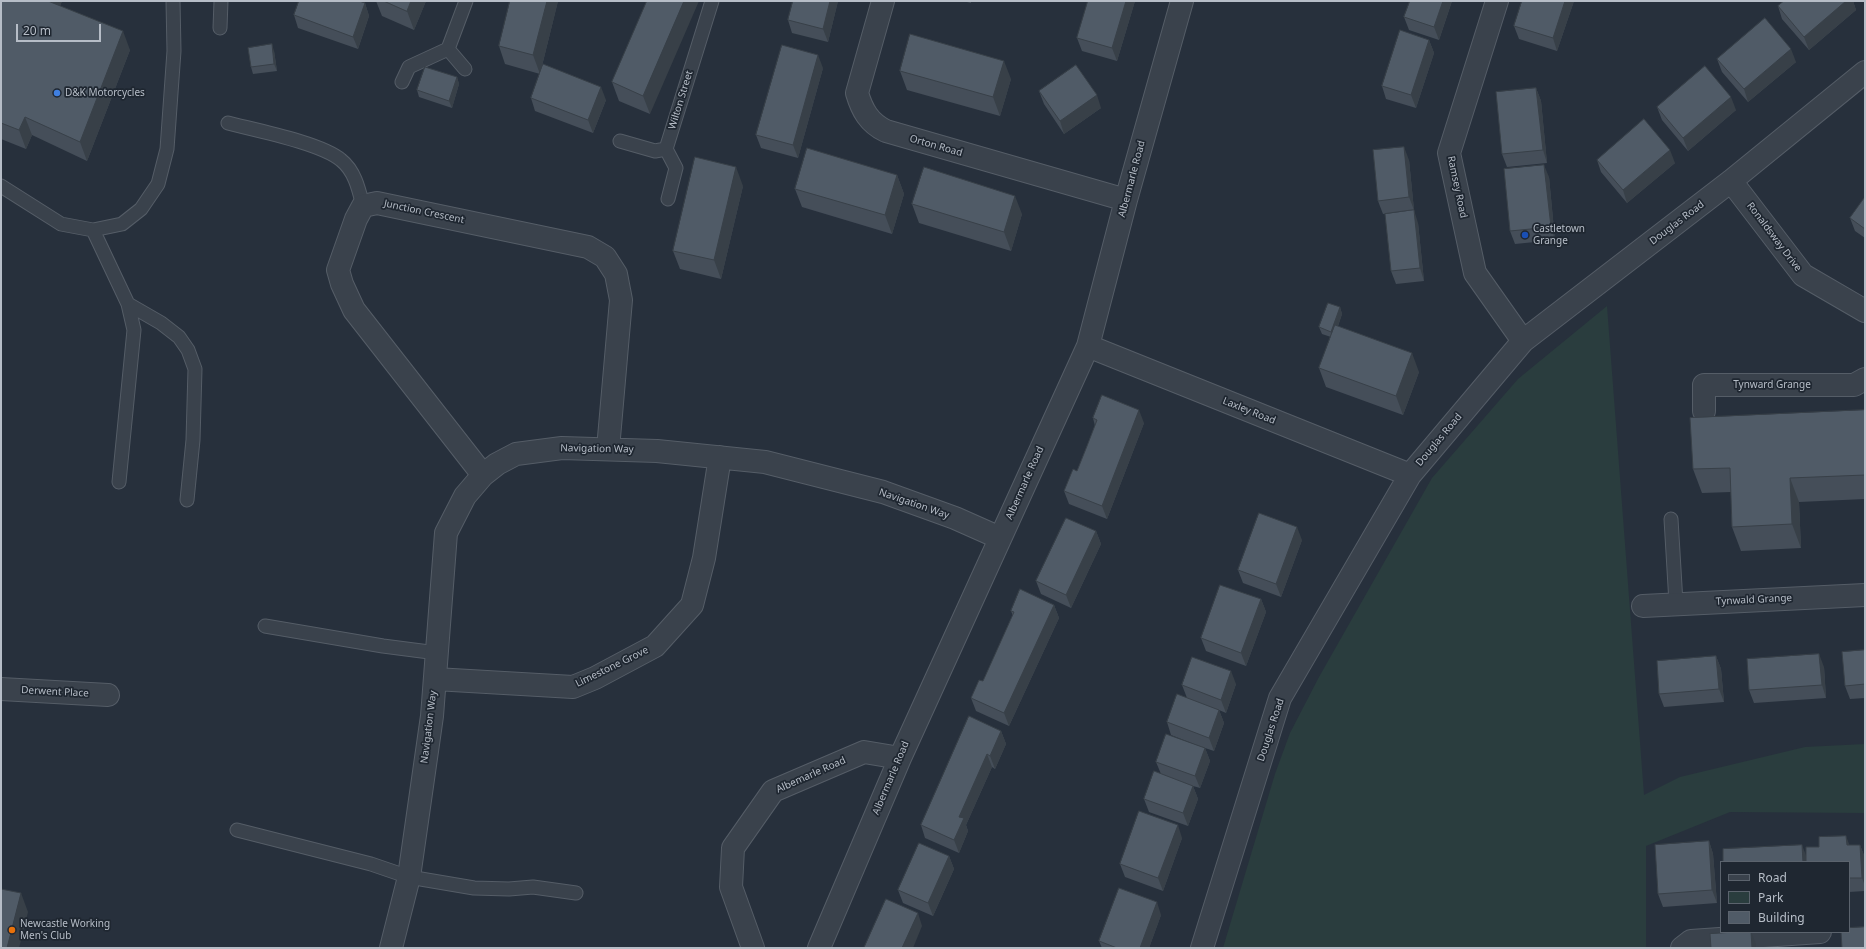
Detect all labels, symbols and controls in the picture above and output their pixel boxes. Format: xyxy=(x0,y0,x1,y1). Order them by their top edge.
scale bar xyxy=(18,16,103,42)
text: 20 m xyxy=(23,22,51,39)
street label: Wilton Street xyxy=(666,69,696,131)
place label: D&K Motorcycles xyxy=(65,87,145,99)
marker: D&K Motorcycles xyxy=(52,88,62,98)
street label: Orton Road xyxy=(908,133,964,159)
street label: Albermarle Road xyxy=(1116,139,1148,219)
street label: Ramsey Road xyxy=(1445,155,1469,219)
street label: Junction Crescent xyxy=(383,198,465,226)
street label: Douglas Road xyxy=(1647,199,1707,247)
street label: Ronaldsway Drive xyxy=(1744,200,1804,274)
place label: Castletown Grange xyxy=(1533,223,1585,246)
marker: Castletown Grange xyxy=(1520,230,1530,240)
street label: Tynward Grange xyxy=(1733,379,1811,391)
street label: Laxley Road xyxy=(1221,395,1277,427)
street label: Douglas Road xyxy=(1413,411,1465,469)
street label: Navigation Way xyxy=(560,442,634,456)
street label: Albermarle Road xyxy=(1003,445,1047,521)
street label: Navigation Way xyxy=(877,486,951,522)
street label: Tynwald Grange xyxy=(1716,592,1792,608)
street label: Limestone Grove xyxy=(574,644,650,690)
street label: Derwent Place xyxy=(21,684,89,700)
street label: Navigation Way xyxy=(419,690,439,764)
street label: Douglas Road xyxy=(1255,697,1287,763)
street label: Albermarle Road xyxy=(870,739,912,817)
street label: Albemarle Road xyxy=(774,754,848,796)
legend xyxy=(1720,861,1850,933)
text: Road xyxy=(1758,869,1787,886)
text: Park xyxy=(1758,889,1783,906)
text: Building xyxy=(1758,909,1805,926)
place label: Newcastle Working Men's Club xyxy=(20,918,110,942)
marker: Newcastle Working Men's Club xyxy=(7,925,17,935)

